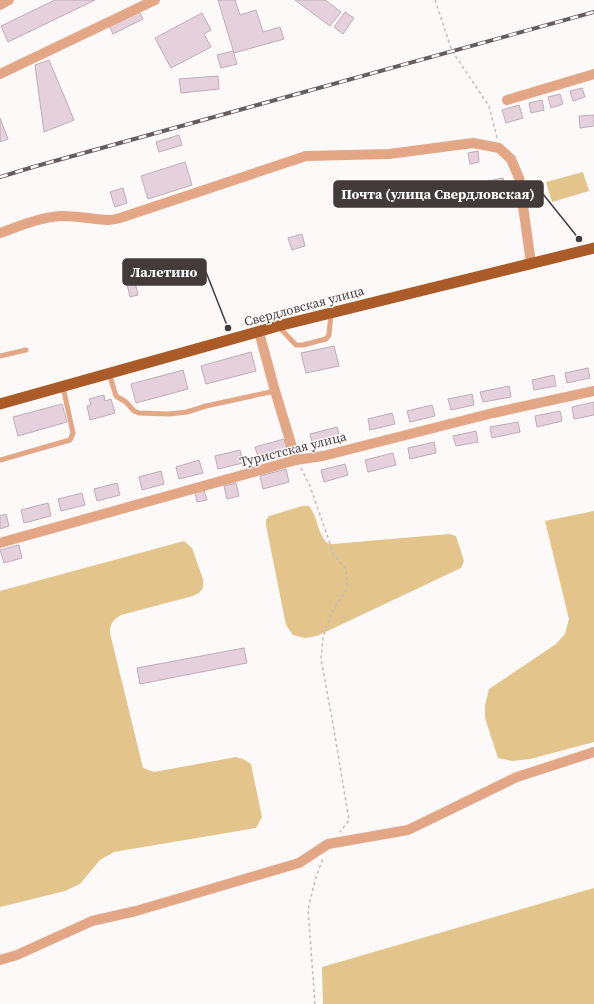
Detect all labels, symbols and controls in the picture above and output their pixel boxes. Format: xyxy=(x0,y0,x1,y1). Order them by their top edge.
callout: Почта (улица Свердловская) xyxy=(334,181,543,207)
text: Почта (улица Свердловская) xyxy=(341,184,535,204)
callout: Лалетино xyxy=(123,259,206,285)
text: Лалетино xyxy=(131,262,197,282)
street label: Свердловская улица xyxy=(242,282,366,330)
street label: Туристская улица xyxy=(238,427,349,470)

